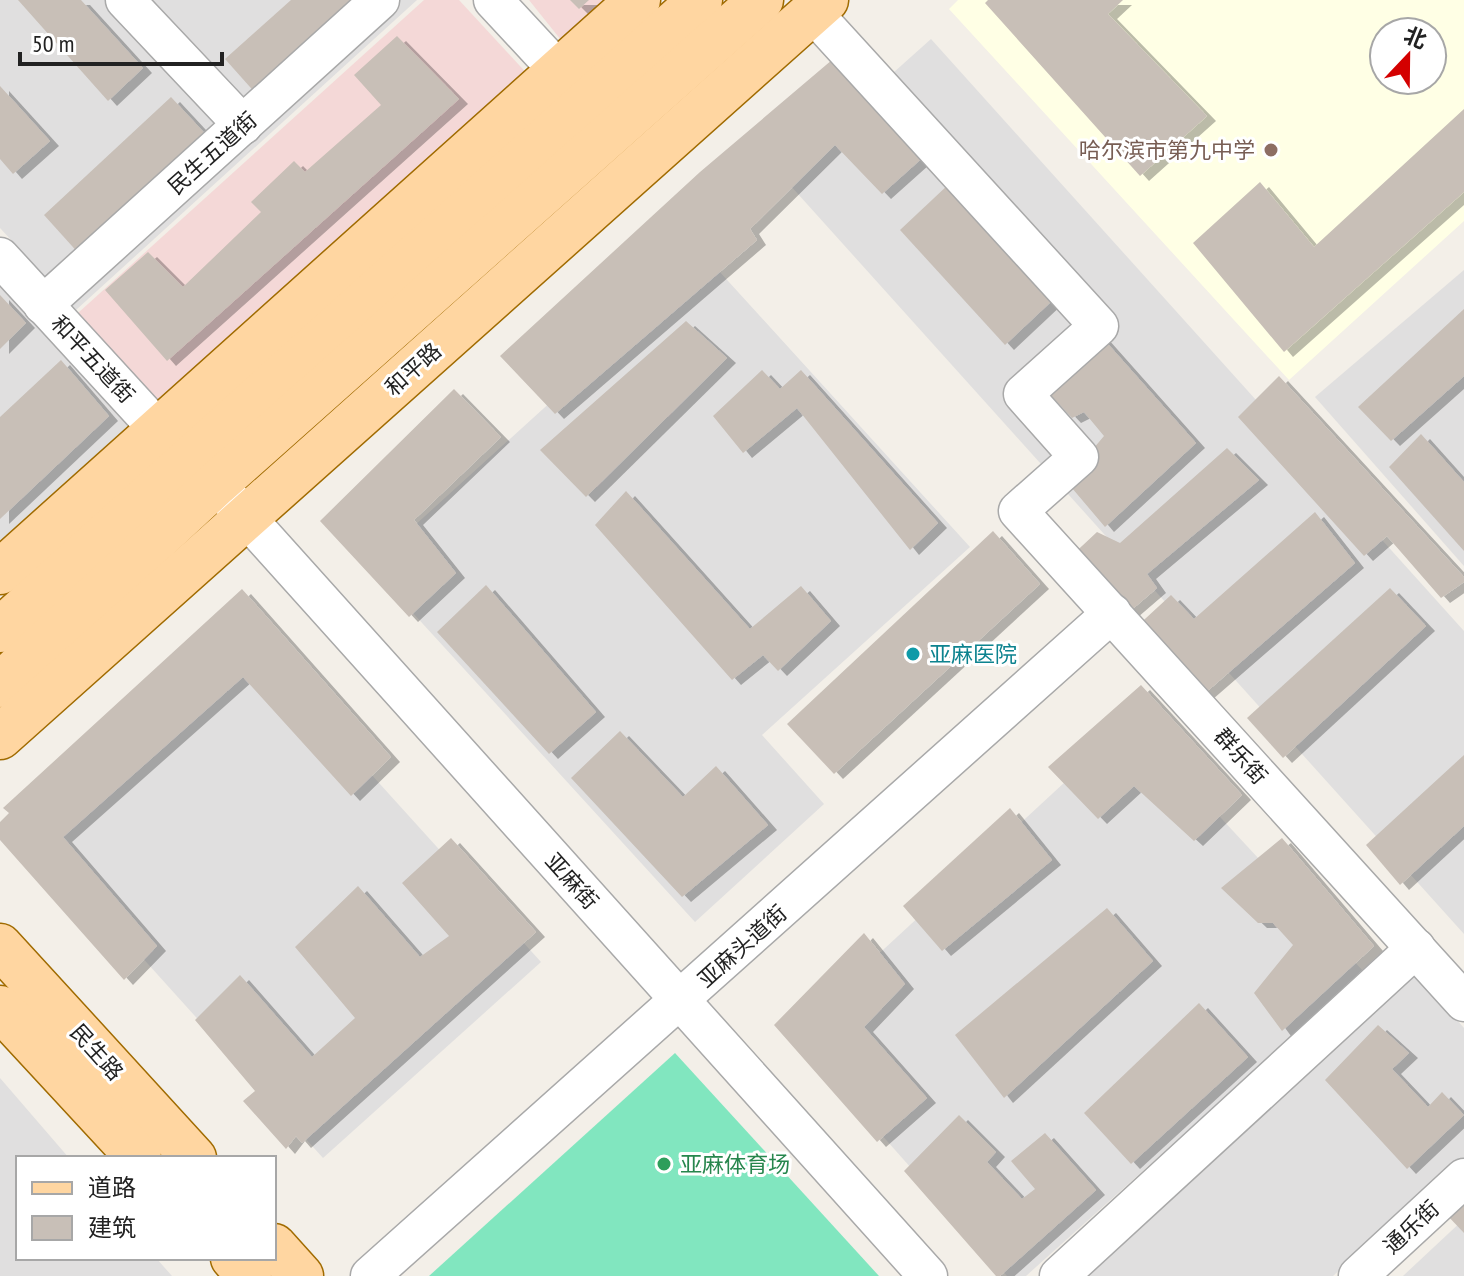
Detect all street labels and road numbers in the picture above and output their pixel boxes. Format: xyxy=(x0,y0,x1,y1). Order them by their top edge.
street label: 民生五道街 xyxy=(162,106,262,200)
street label: 和平五道街 xyxy=(45,309,141,409)
street label: 和平路 xyxy=(379,337,447,401)
street label: 群乐街 xyxy=(1209,722,1273,790)
street label: 亚麻街 xyxy=(540,847,604,915)
street label: 亚麻头道街 xyxy=(692,899,792,993)
street label: 民生路 xyxy=(65,1018,129,1086)
street label: 通乐街 xyxy=(1377,1194,1445,1260)

